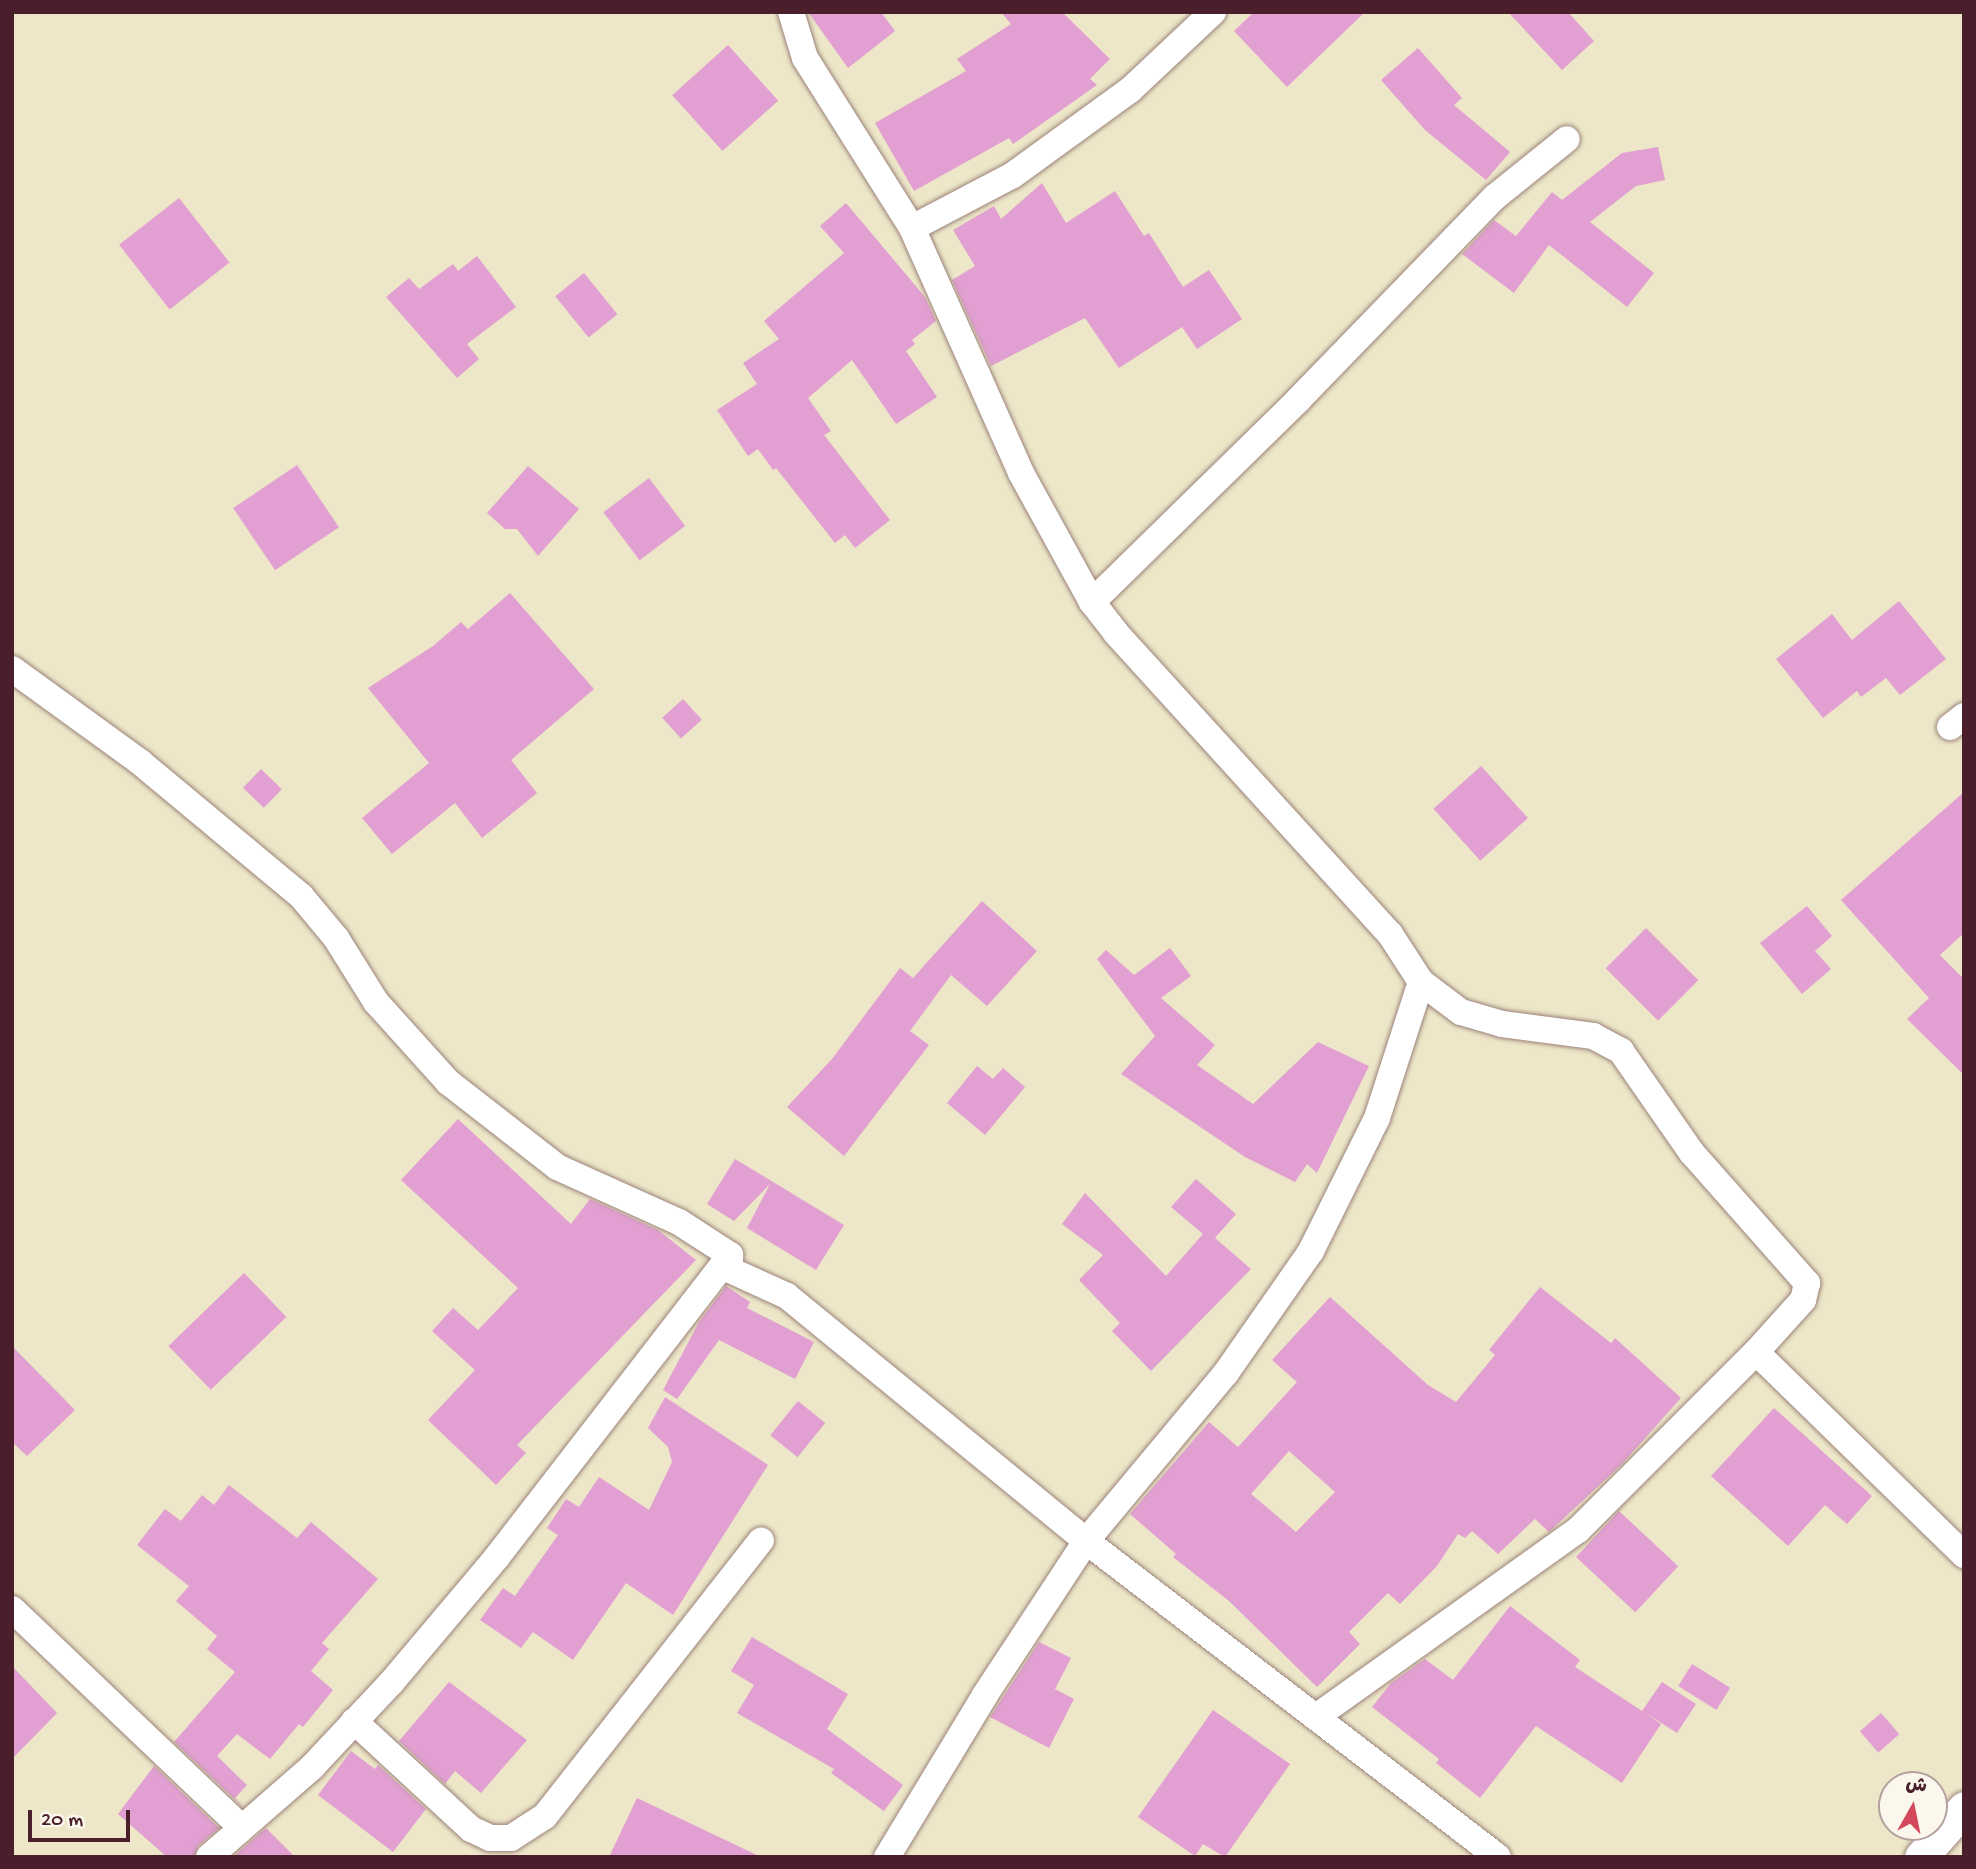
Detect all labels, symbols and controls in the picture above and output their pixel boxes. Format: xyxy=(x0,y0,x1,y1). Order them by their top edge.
north arrow xyxy=(1878,1771,1948,1841)
text: ش xyxy=(1904,1774,1928,1800)
scale bar xyxy=(32,1796,133,1840)
text: 20 m xyxy=(41,1809,83,1834)

